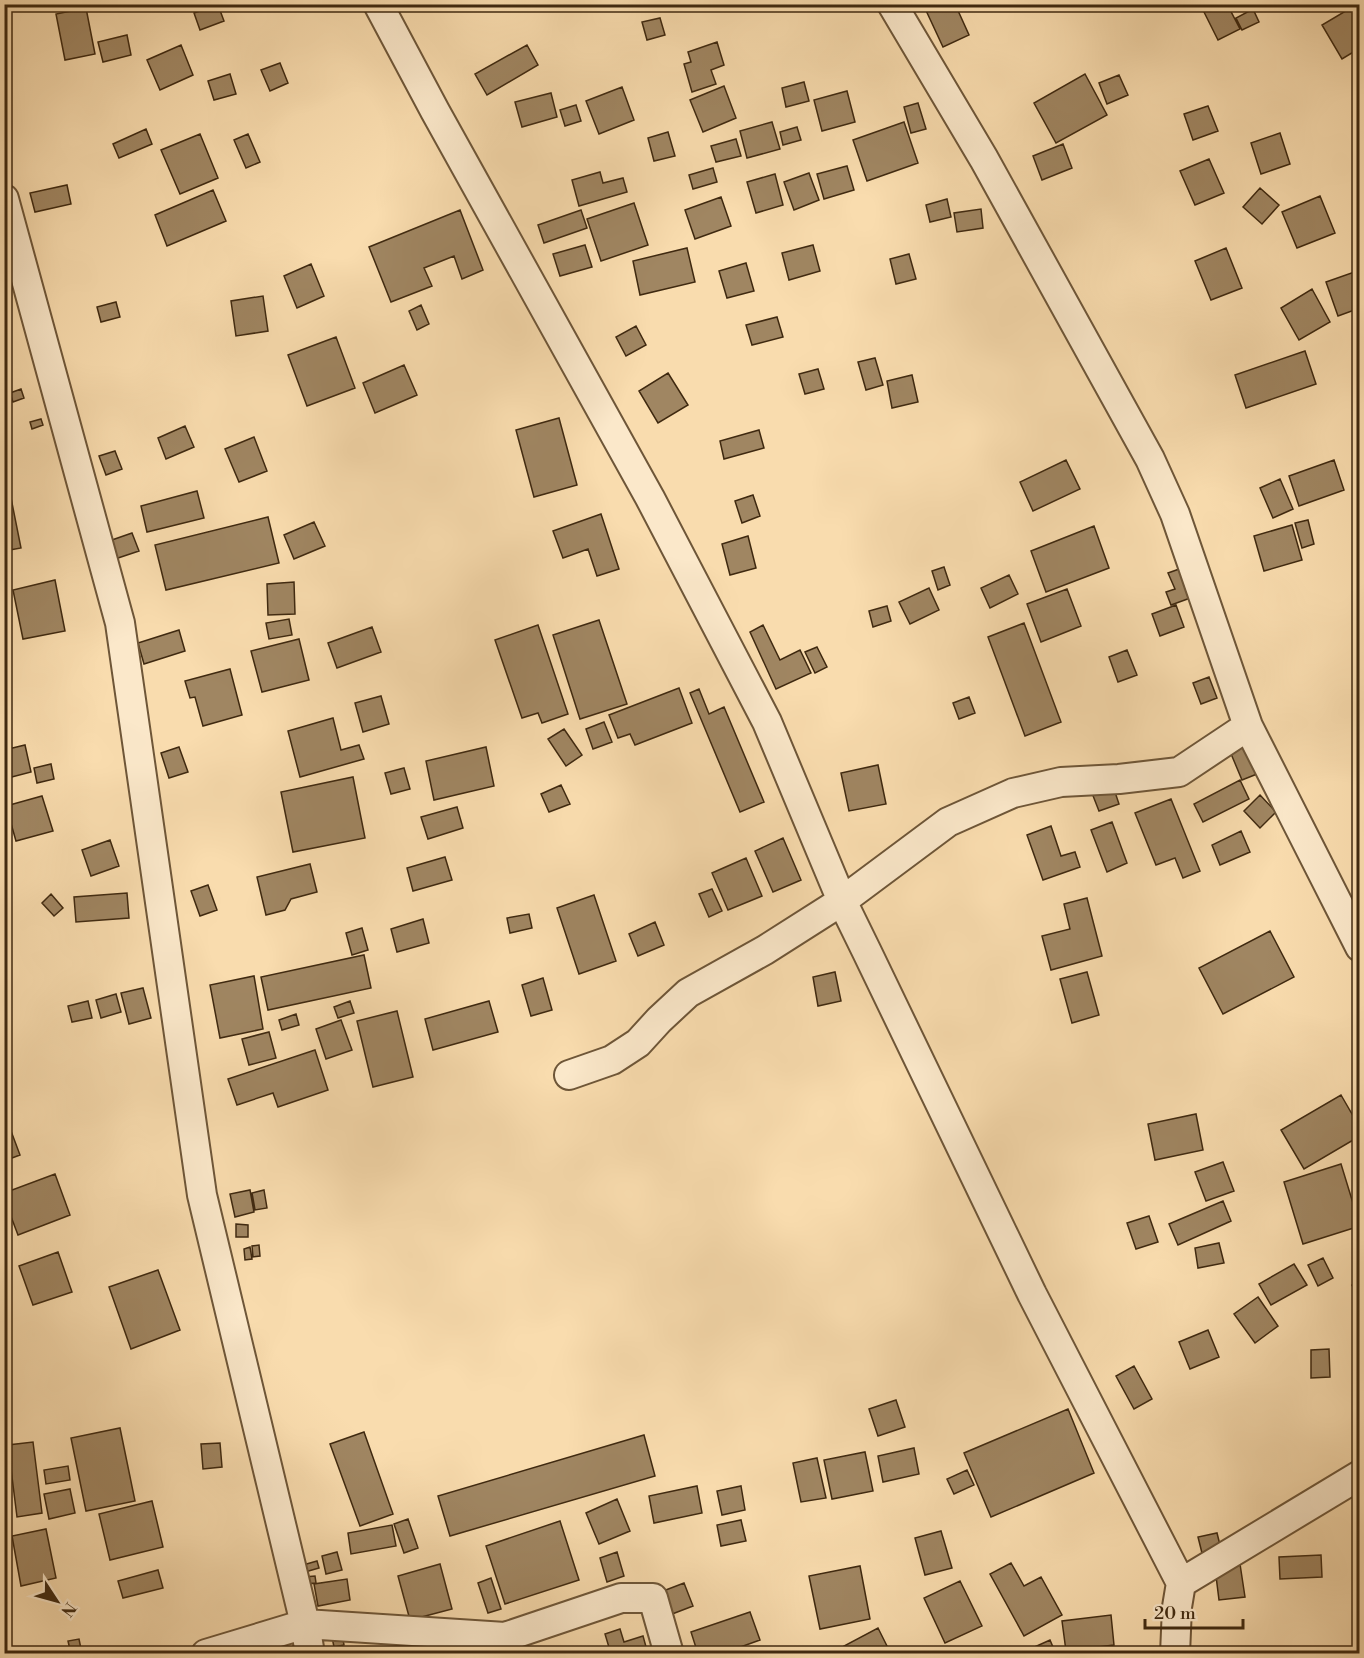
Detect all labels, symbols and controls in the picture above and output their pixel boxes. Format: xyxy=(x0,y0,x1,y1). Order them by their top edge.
north arrow xyxy=(27,1571,87,1631)
scale bar xyxy=(1145,1592,1242,1630)
text: N xyxy=(56,1598,80,1621)
text: 20 m xyxy=(1154,1602,1196,1625)

